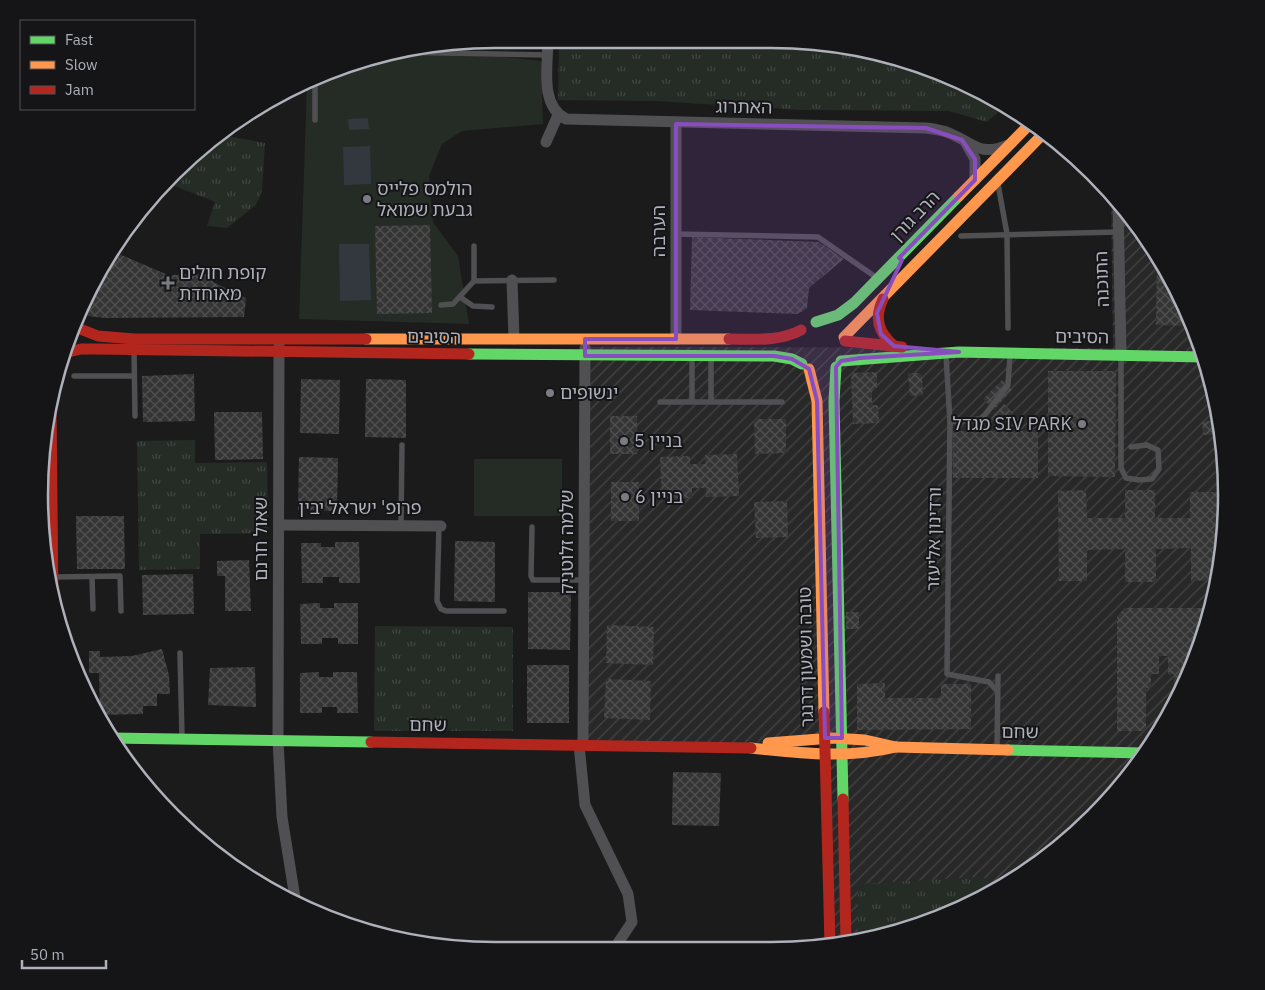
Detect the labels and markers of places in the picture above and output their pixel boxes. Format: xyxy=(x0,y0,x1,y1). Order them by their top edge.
place label: הולמס פלייס גבעת שמואל xyxy=(377,177,473,221)
marker: הולמס פלייס גבעת שמואל xyxy=(361,193,373,205)
place label: קופת חולים מאוחדת xyxy=(179,261,267,305)
marker: קופת חולים מאוחדת xyxy=(161,276,175,290)
place label: ינשופים xyxy=(560,381,618,404)
marker: ינשופים xyxy=(544,387,556,399)
place label: מגדל SIV PARK xyxy=(953,412,1073,435)
marker: מגדל SIV PARK xyxy=(1076,418,1088,430)
place label: בניין 5 xyxy=(634,429,682,452)
marker: בניין 5 xyxy=(618,435,630,447)
place label: בניין 6 xyxy=(635,485,683,508)
marker: בניין 6 xyxy=(619,491,631,503)

